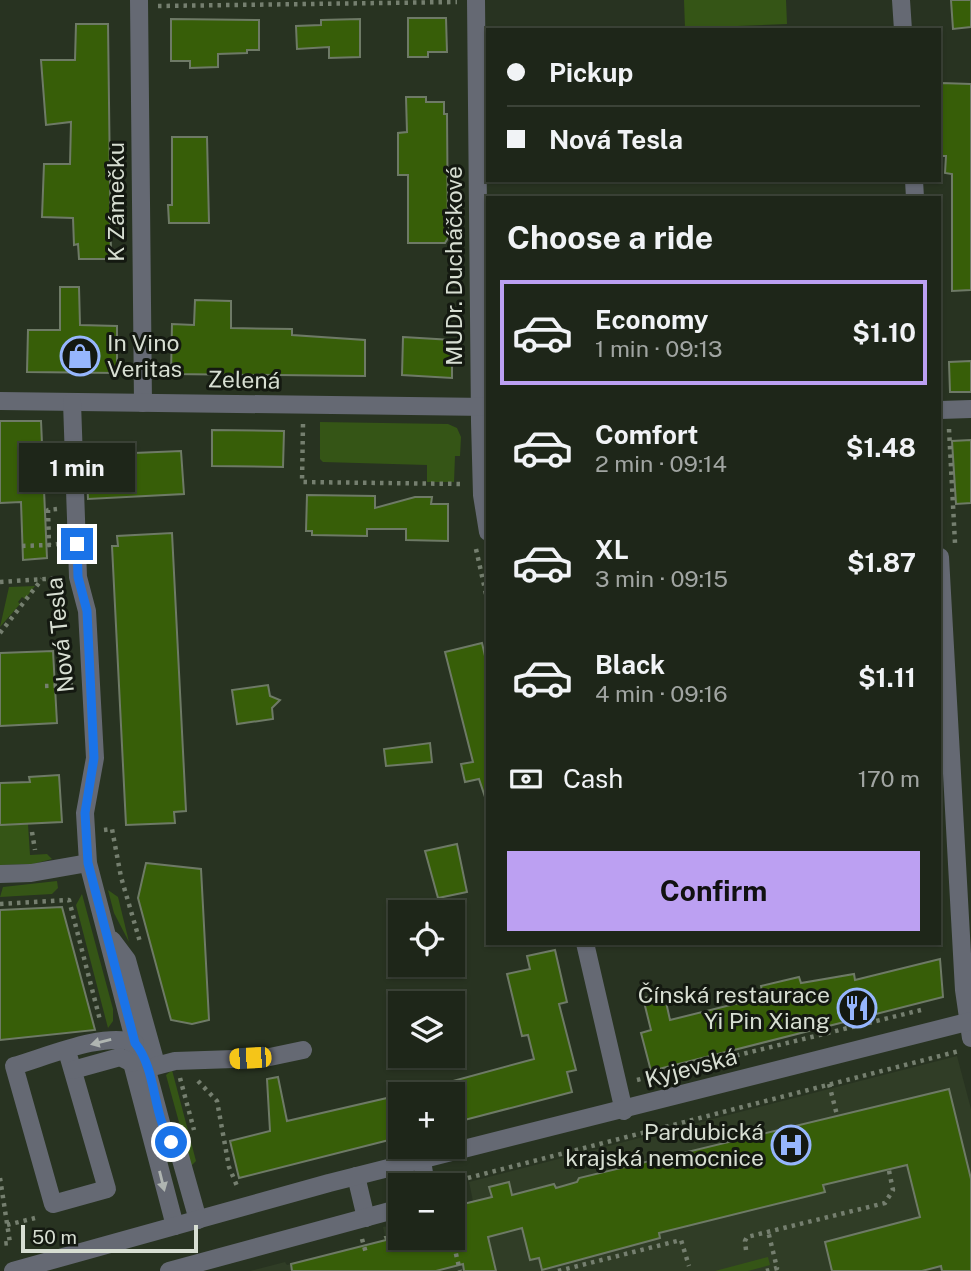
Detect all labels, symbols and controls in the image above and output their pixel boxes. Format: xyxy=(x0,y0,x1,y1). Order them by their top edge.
text: Pickup xyxy=(549,57,633,88)
text: Nová Tesla xyxy=(549,124,683,155)
street label: K Zámečku xyxy=(102,142,129,262)
street label: MUDr. Ducháčkové xyxy=(440,166,467,366)
text: Choose a ride xyxy=(507,219,713,256)
icon: car xyxy=(511,301,574,364)
text: Economy xyxy=(595,304,708,335)
text: $1.10 xyxy=(852,317,916,348)
place label: In Vino Veritas xyxy=(107,329,182,382)
shop icon: In Vino Veritas xyxy=(59,335,101,377)
text: 1 min · 09:13 xyxy=(595,335,723,362)
street label: Zelená xyxy=(207,365,281,394)
icon: car xyxy=(511,416,574,479)
text: Comfort xyxy=(595,419,698,450)
text: $1.48 xyxy=(846,432,916,463)
callout: 1 min xyxy=(19,442,135,491)
text: 2 min · 09:14 xyxy=(595,450,727,477)
text: 1 min xyxy=(49,454,105,481)
route end xyxy=(61,528,93,560)
icon: car xyxy=(511,531,574,594)
text: XL xyxy=(595,534,629,565)
text: $1.87 xyxy=(847,547,916,578)
text: 3 min · 09:15 xyxy=(595,565,728,592)
street label: Nová Tesla xyxy=(40,576,79,694)
icon: car xyxy=(511,646,574,709)
text: Black xyxy=(595,649,665,680)
text: $1.11 xyxy=(858,662,916,693)
text: 4 min · 09:16 xyxy=(595,680,728,707)
icon: cash xyxy=(507,760,545,798)
text: Cash xyxy=(563,763,623,794)
text: 170 m xyxy=(858,765,920,792)
button: Confirm xyxy=(507,851,920,931)
map controls xyxy=(388,900,465,1250)
button: locate xyxy=(388,900,465,977)
place label: Čínská restaurace Yi Pin Xiang xyxy=(638,981,830,1034)
restaurant icon: Čínská restaurace Yi Pin Xiang xyxy=(836,987,878,1029)
button: layers xyxy=(388,991,465,1068)
one-way arrow xyxy=(90,1037,112,1048)
street label: Kyjevská xyxy=(642,1042,740,1093)
car xyxy=(229,1046,272,1070)
button: + xyxy=(388,1082,465,1159)
place label: Pardubická krajská nemocnice xyxy=(565,1118,764,1171)
hospital icon: Pardubická krajská nemocnice xyxy=(770,1124,812,1166)
route start xyxy=(155,1126,187,1158)
one-way arrow xyxy=(157,1170,168,1192)
button: − xyxy=(388,1173,465,1250)
scale bar xyxy=(21,1222,198,1254)
text: 50 m xyxy=(32,1226,77,1248)

